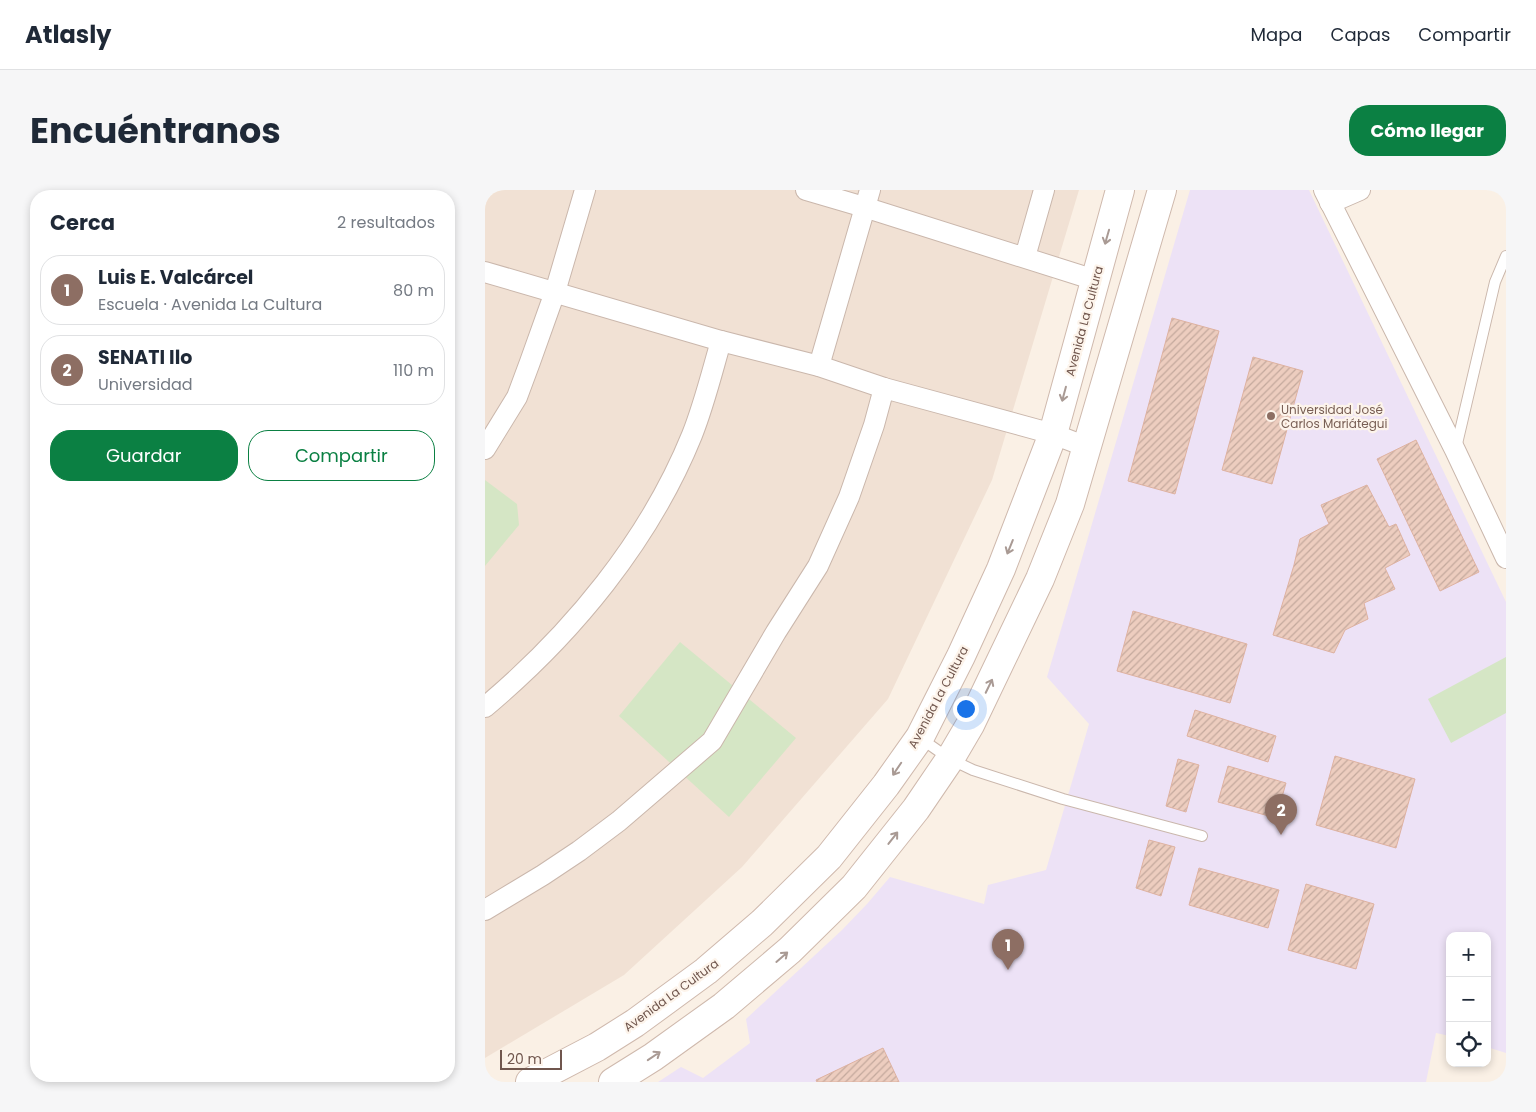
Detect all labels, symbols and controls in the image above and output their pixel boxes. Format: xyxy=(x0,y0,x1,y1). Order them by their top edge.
text: Atlasly xyxy=(25,18,111,51)
text: Mapa xyxy=(1250,22,1303,47)
text: Capas xyxy=(1331,22,1390,47)
text: Compartir xyxy=(1418,22,1511,47)
button: Cómo llegar xyxy=(1349,105,1506,156)
text: Encuéntranos xyxy=(30,106,281,155)
text: Cerca xyxy=(50,208,115,237)
text: 2 resultados xyxy=(337,211,435,234)
one-way arrow xyxy=(1101,229,1111,245)
text: Luis E. Valcárcel xyxy=(98,264,253,291)
street label: Avenida La Cultura xyxy=(1061,264,1107,378)
text: 1 xyxy=(64,279,70,302)
text: 80 m xyxy=(393,279,434,302)
text: Escuela · Avenida La Cultura xyxy=(98,293,322,316)
text: SENATI Ilo xyxy=(98,344,192,371)
text: 2 xyxy=(62,359,72,382)
text: 110 m xyxy=(393,359,434,382)
text: Universidad xyxy=(98,373,193,396)
one-way arrow xyxy=(1058,385,1068,401)
place label: Universidad José Carlos Mariátegui xyxy=(1281,401,1388,432)
marker: Universidad José Carlos Mariátegui xyxy=(1265,410,1277,422)
button: Guardar xyxy=(50,430,238,481)
button: Compartir xyxy=(248,430,435,481)
one-way arrow xyxy=(1005,539,1015,554)
street label: Avenida La Cultura xyxy=(904,643,972,751)
one-way arrow xyxy=(985,679,994,694)
your location xyxy=(953,696,979,722)
one-way arrow xyxy=(892,762,902,776)
pin: 2 xyxy=(1265,794,1297,835)
one-way arrow xyxy=(888,831,898,845)
pin: 1 xyxy=(992,929,1024,970)
map controls xyxy=(1446,932,1491,1067)
button: + xyxy=(1446,932,1491,977)
one-way arrow xyxy=(776,951,789,962)
street label: Avenida La Cultura xyxy=(620,955,722,1035)
button: − xyxy=(1446,977,1491,1022)
button: locate xyxy=(1446,1022,1491,1067)
scale bar xyxy=(500,1047,563,1070)
text: 20 m xyxy=(507,1049,542,1069)
one-way arrow xyxy=(647,1051,661,1061)

